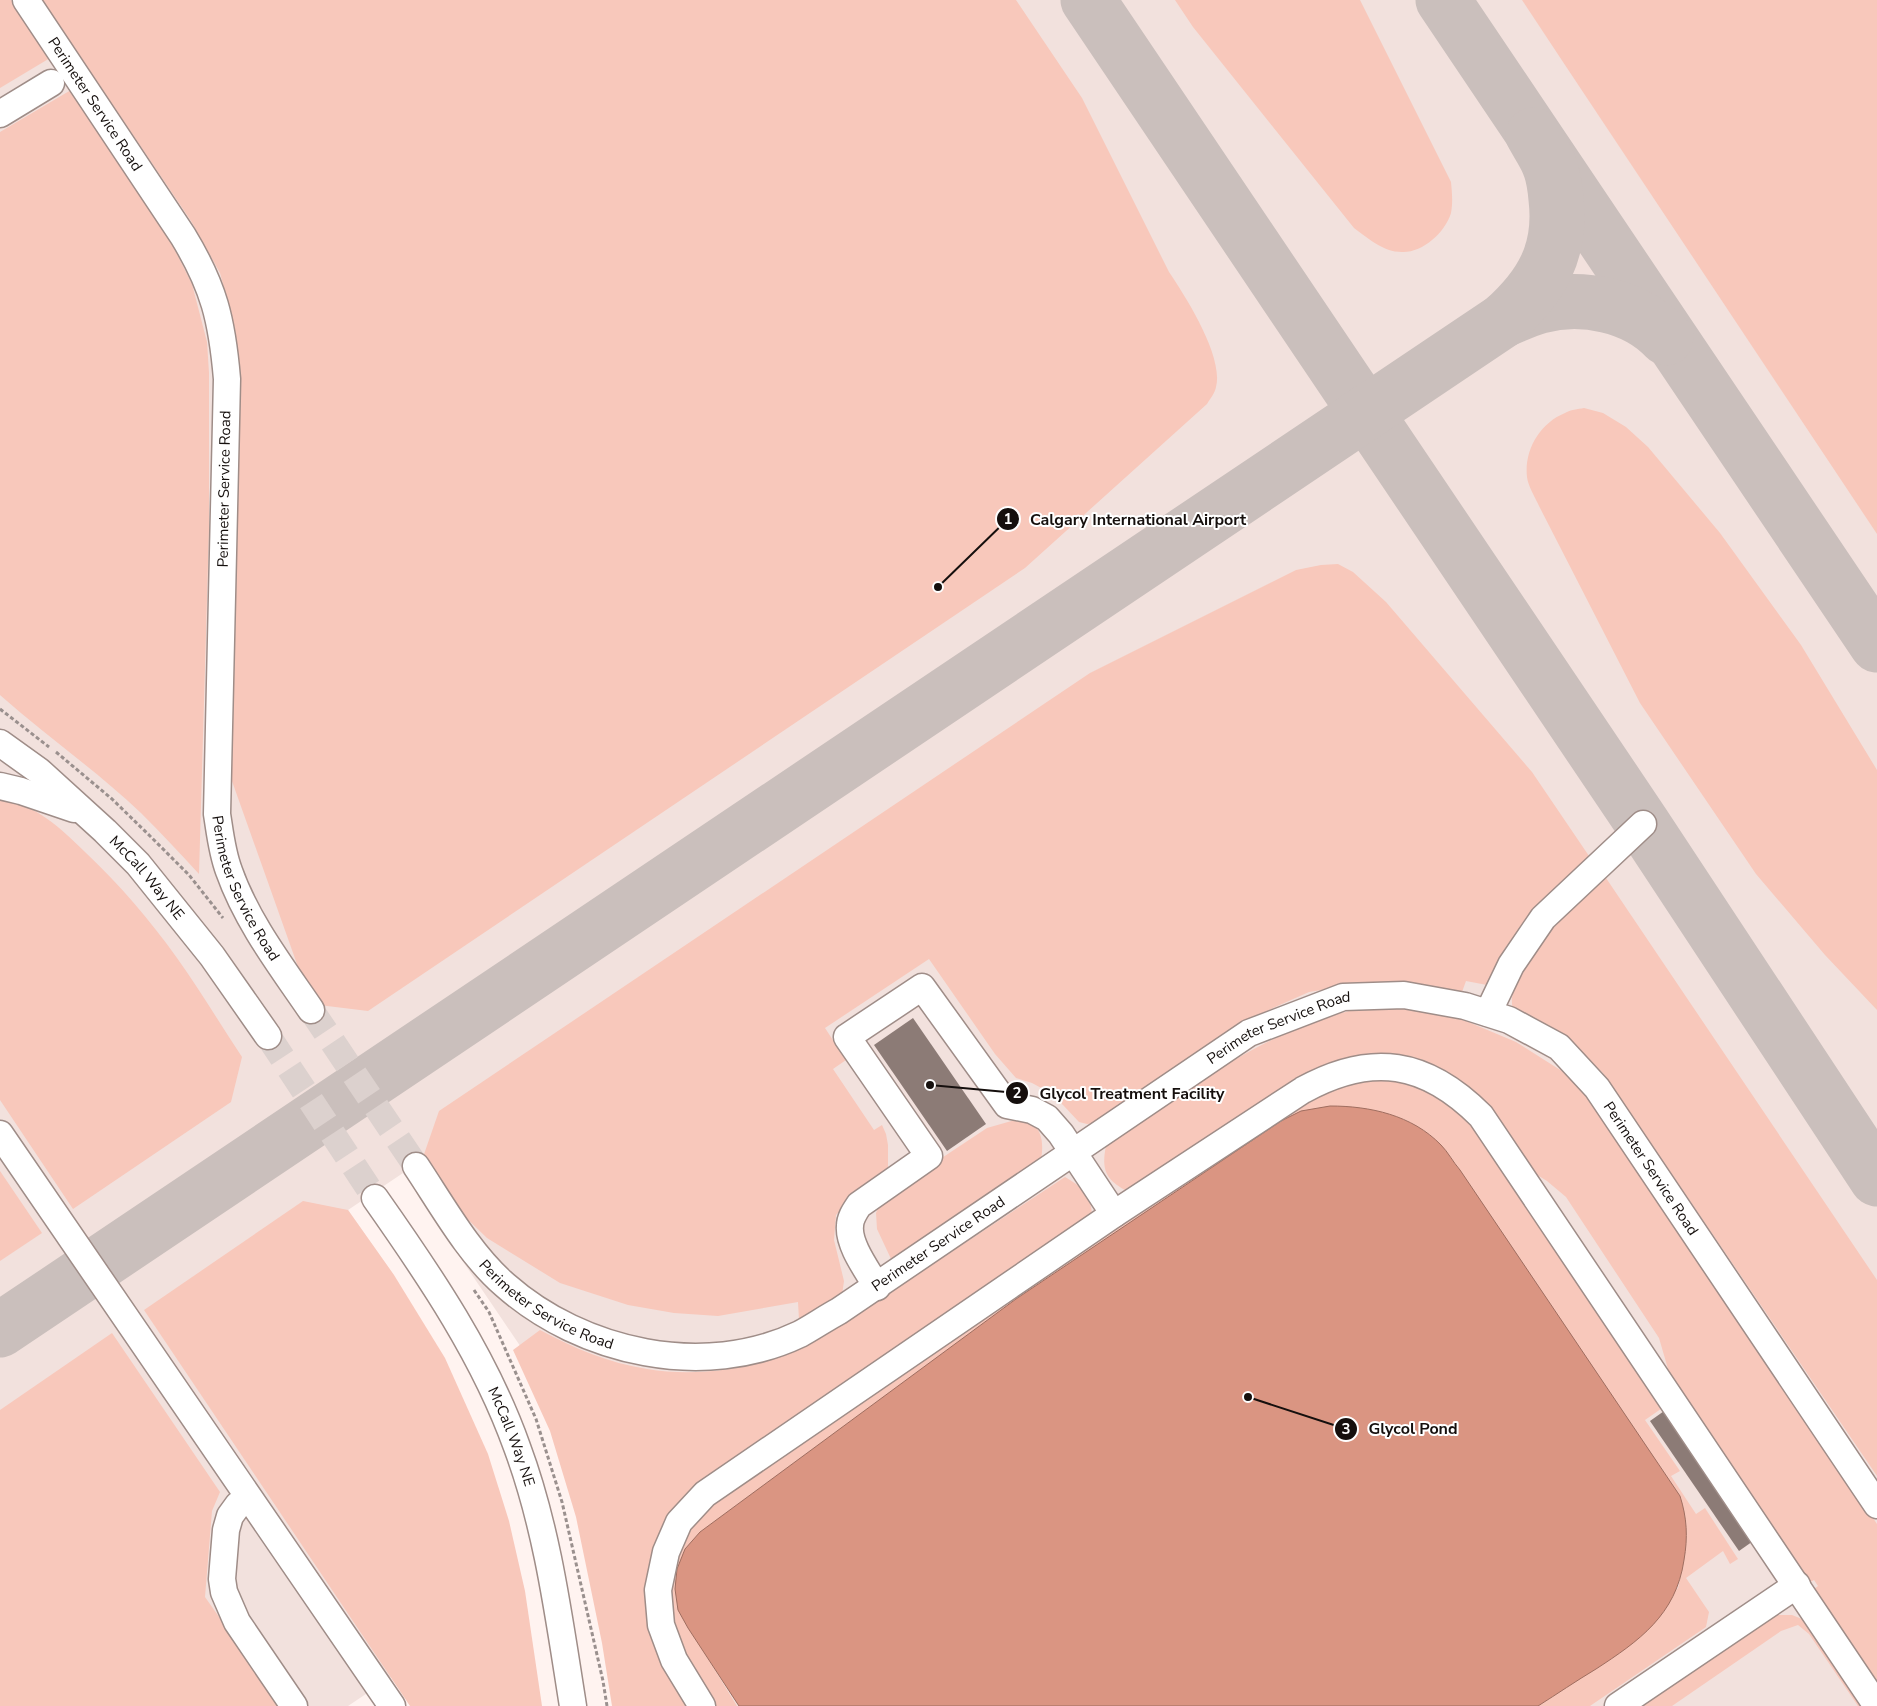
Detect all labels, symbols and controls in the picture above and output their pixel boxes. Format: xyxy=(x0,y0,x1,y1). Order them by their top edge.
street label: Perimeter Service Road xyxy=(43,33,147,175)
street label: Perimeter Service Road xyxy=(213,410,235,568)
callout: Calgary International Airport xyxy=(995,504,1256,535)
text: 1 xyxy=(1003,509,1013,529)
text: Calgary International Airport xyxy=(1030,509,1247,531)
street label: Perimeter Service Road xyxy=(207,814,284,965)
street label: McCall Way NE xyxy=(105,831,189,924)
street label: Perimeter Service Road xyxy=(1203,987,1351,1069)
callout: Glycol Treatment Facility xyxy=(1005,1078,1235,1109)
text: 2 xyxy=(1012,1083,1022,1103)
text: Glycol Treatment Facility xyxy=(1040,1083,1225,1105)
street label: Perimeter Service Road xyxy=(1599,1098,1703,1239)
street label: Perimeter Service Road xyxy=(868,1191,1009,1296)
street label: Perimeter Service Road xyxy=(475,1255,616,1354)
street label: McCall Way NE xyxy=(483,1384,540,1489)
callout: Glycol Pond xyxy=(1333,1413,1468,1444)
text: Glycol Pond xyxy=(1368,1418,1458,1440)
text: 3 xyxy=(1341,1419,1351,1439)

